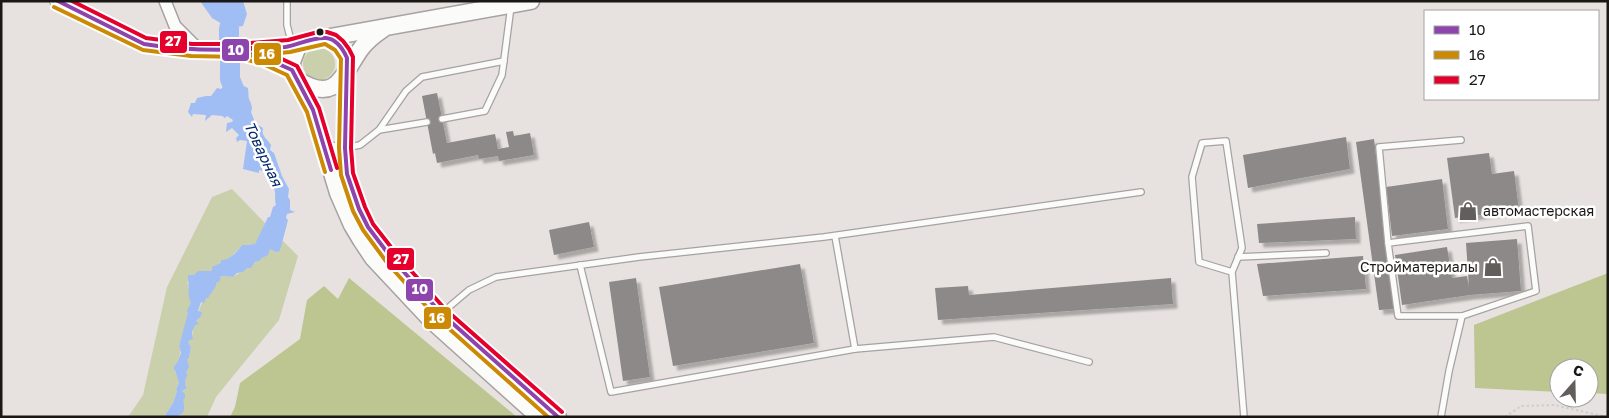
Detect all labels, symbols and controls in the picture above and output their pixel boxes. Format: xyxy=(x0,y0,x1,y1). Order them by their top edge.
legend xyxy=(1424,10,1599,100)
text: 10 xyxy=(1469,20,1486,38)
unlabelled marker xyxy=(315,27,325,37)
line badge: 27 xyxy=(159,30,188,54)
text: 27 xyxy=(165,32,181,49)
line badge: 10 xyxy=(221,38,250,62)
text: 10 xyxy=(228,41,244,58)
line badge: 16 xyxy=(253,42,282,66)
text: 16 xyxy=(259,45,275,62)
text: 16 xyxy=(1469,45,1485,63)
text: 27 xyxy=(1469,70,1486,88)
water label: Товарная xyxy=(241,118,287,190)
shop icon: автомастерская xyxy=(1457,200,1479,222)
place label: автомастерская xyxy=(1483,202,1594,219)
line badge: 27 xyxy=(386,247,415,271)
text: 27 xyxy=(393,250,409,267)
shop icon: Стройматериалы xyxy=(1482,256,1504,278)
place label: Стройматериалы xyxy=(1360,258,1478,275)
line badge: 10 xyxy=(405,278,434,302)
text: 10 xyxy=(412,280,428,297)
line badge: 16 xyxy=(423,306,452,330)
text: 16 xyxy=(429,309,445,326)
north arrow xyxy=(1549,358,1599,408)
text: С xyxy=(1571,361,1586,380)

